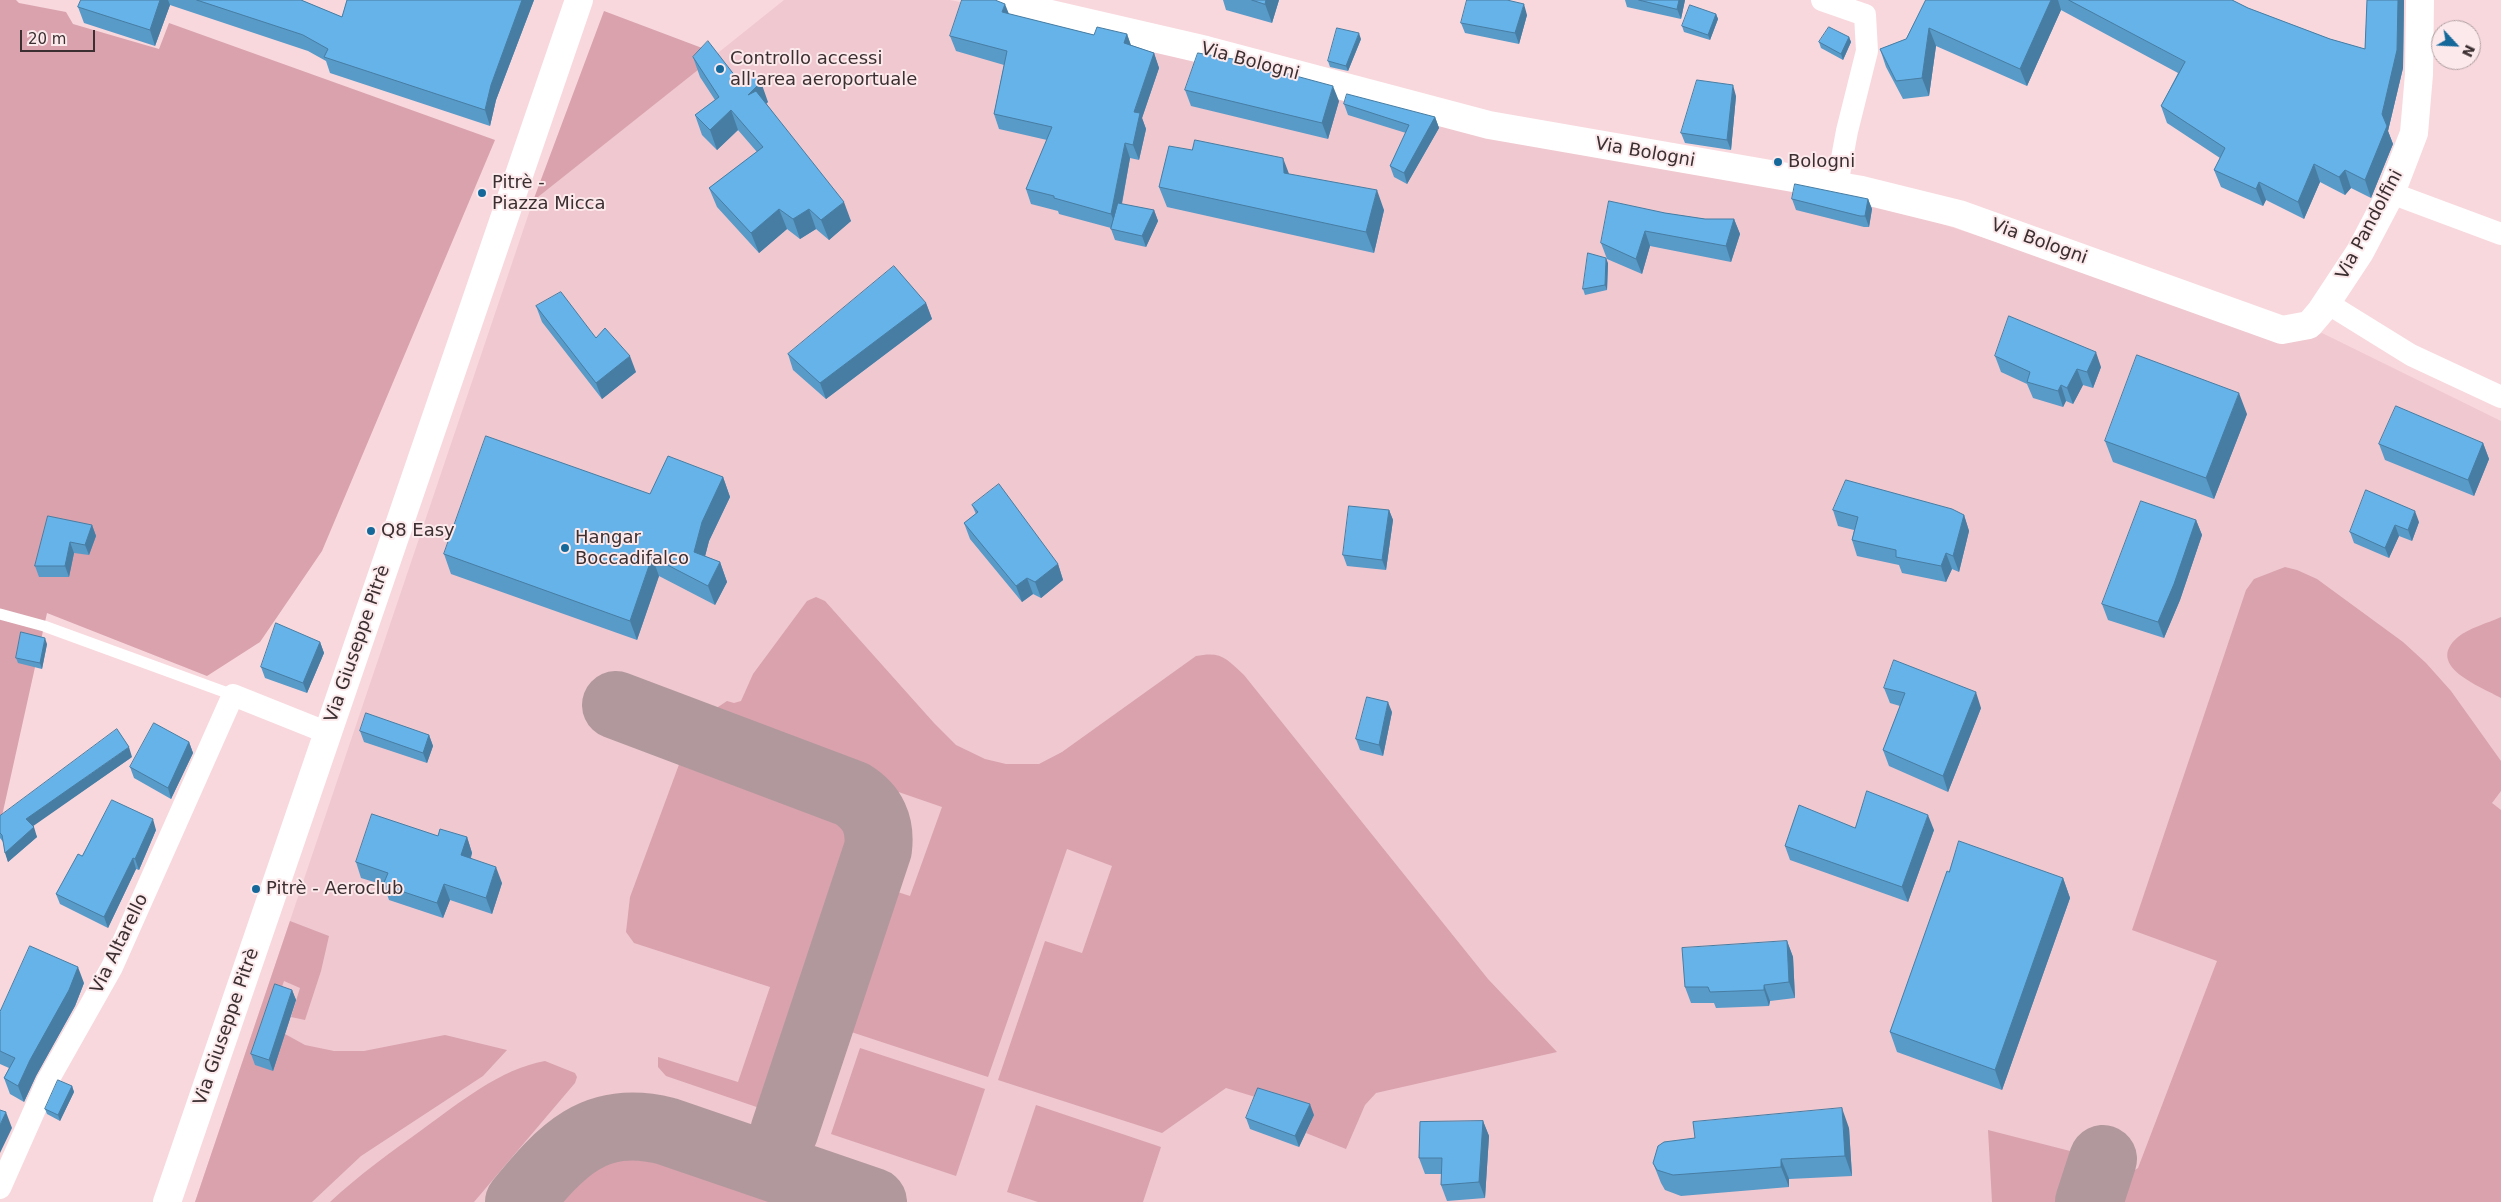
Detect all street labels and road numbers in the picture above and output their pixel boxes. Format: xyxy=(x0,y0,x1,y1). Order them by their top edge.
street label: Via Bologni xyxy=(1198,39,1302,85)
street label: Via Bologni xyxy=(1593,134,1697,172)
street label: Via Pandolfini xyxy=(2332,166,2408,284)
street label: Via Bologni xyxy=(1988,215,2090,269)
street label: Via Giuseppe Pitrè xyxy=(321,563,395,725)
street label: Via Altarello xyxy=(87,891,153,997)
street label: Via Giuseppe Pitrè xyxy=(190,946,264,1108)

